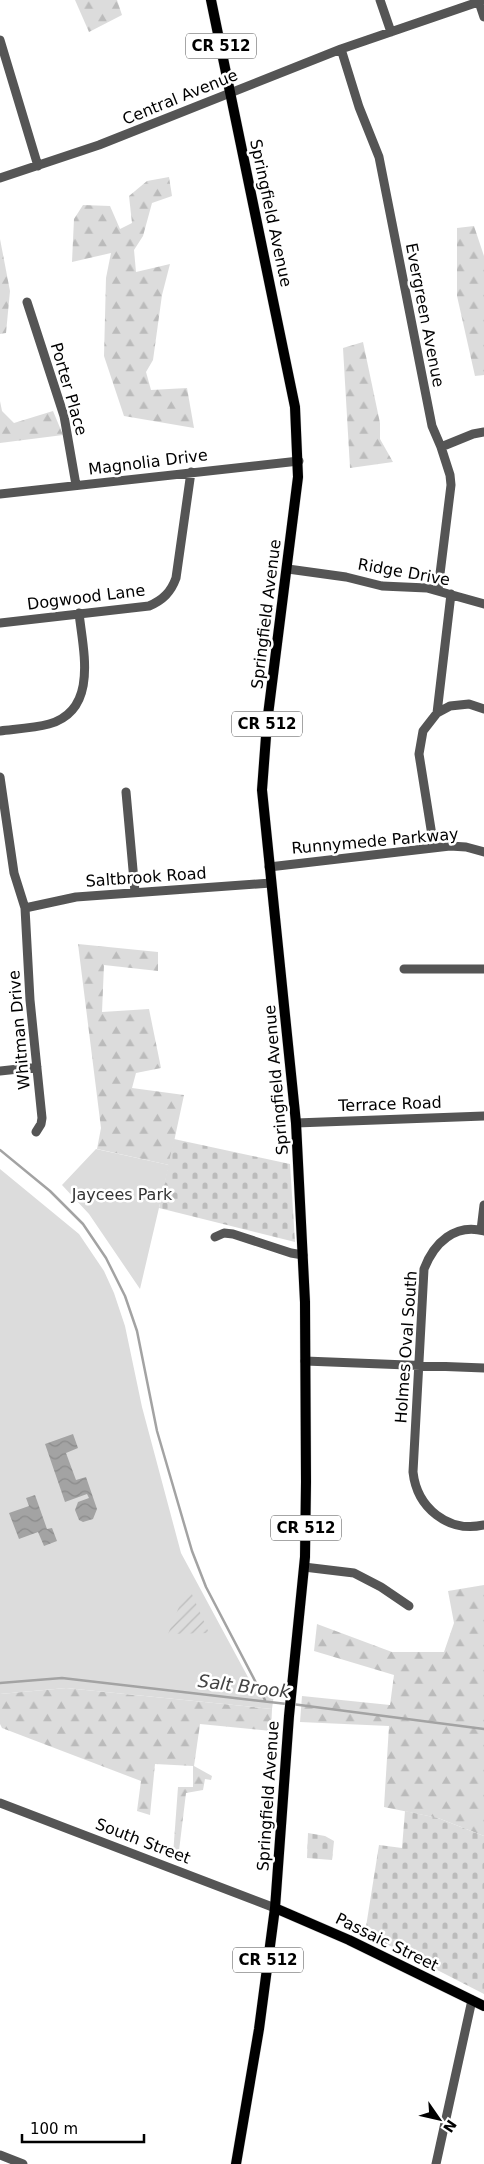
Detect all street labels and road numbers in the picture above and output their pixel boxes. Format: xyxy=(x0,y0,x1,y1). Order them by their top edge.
road number: CR 512 xyxy=(186,34,256,58)
street label: Central Avenue xyxy=(120,65,240,129)
street label: Springfield Avenue xyxy=(246,137,296,289)
street label: Evergreen Avenue xyxy=(402,241,448,389)
street label: Porter Place xyxy=(47,340,91,438)
street label: Magnolia Drive xyxy=(87,445,209,479)
street label: Springfield Avenue xyxy=(247,538,285,690)
street label: Ridge Drive xyxy=(356,555,452,589)
street label: Dogwood Lane xyxy=(26,580,146,614)
road number: CR 512 xyxy=(232,712,302,736)
street label: Runnymede Parkway xyxy=(291,824,459,858)
street label: Saltbrook Road xyxy=(85,863,207,891)
street label: Whitman Drive xyxy=(4,969,34,1091)
street label: Springfield Avenue xyxy=(260,1004,292,1156)
street label: Terrace Road xyxy=(337,1093,442,1115)
street label: Holmes Oval South xyxy=(391,1270,421,1424)
road number: CR 512 xyxy=(271,1516,341,1540)
street label: Springfield Avenue xyxy=(253,1720,283,1872)
street label: South Street xyxy=(93,1814,193,1868)
street label: Passaic Street xyxy=(332,1909,442,1975)
road number: CR 512 xyxy=(233,1948,303,1972)

